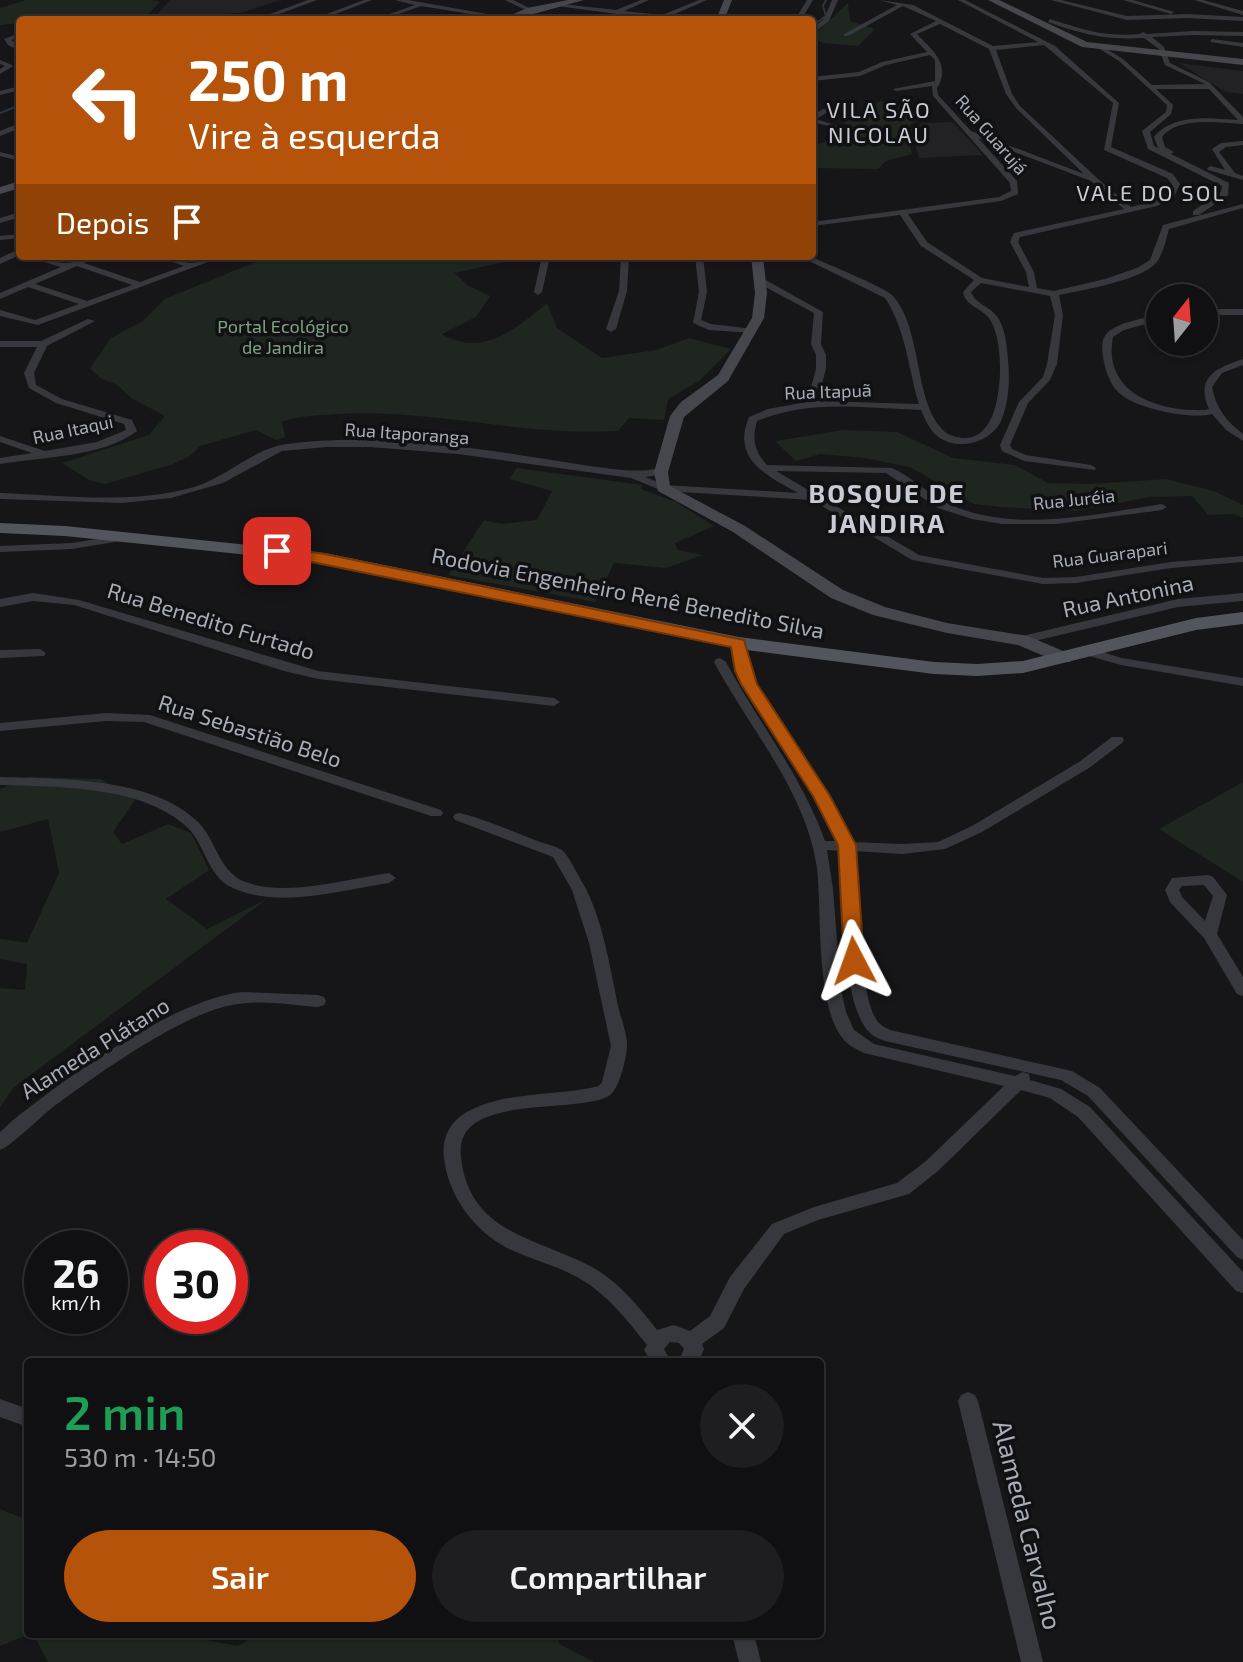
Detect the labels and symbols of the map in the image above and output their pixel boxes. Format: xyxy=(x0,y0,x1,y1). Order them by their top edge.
street label: Rua Guarujá xyxy=(951,90,1032,179)
district label: VILA SÃO NICOLAU xyxy=(826,96,932,147)
district label: VALE DO SOL xyxy=(1076,179,1226,205)
north arrow xyxy=(1146,284,1218,356)
park label: Portal Ecológico de Jandira xyxy=(217,315,349,358)
street label: Rua Itapuã xyxy=(784,378,872,404)
street label: Rua Itaqui xyxy=(31,410,115,448)
street label: Rua Itaporanga xyxy=(344,418,470,448)
district label: BOSQUE DE JANDIRA xyxy=(809,477,965,538)
street label: Rua Juréia xyxy=(1032,484,1116,514)
pin xyxy=(243,517,311,585)
street label: Rua Guarapari xyxy=(1051,536,1169,572)
street label: Rodovia Engenheiro Renê Benedito Silva xyxy=(430,541,827,643)
street label: Rua Antonina xyxy=(1060,568,1196,622)
street label: Rua Benedito Furtado xyxy=(104,576,318,664)
street label: Rua Sebastião Belo xyxy=(156,688,345,772)
position arrow xyxy=(812,919,896,1003)
street label: Alameda Plátano xyxy=(15,991,174,1103)
speed limit sign: 30 xyxy=(144,1230,248,1334)
street label: Alameda Carvalho xyxy=(987,1417,1069,1633)

